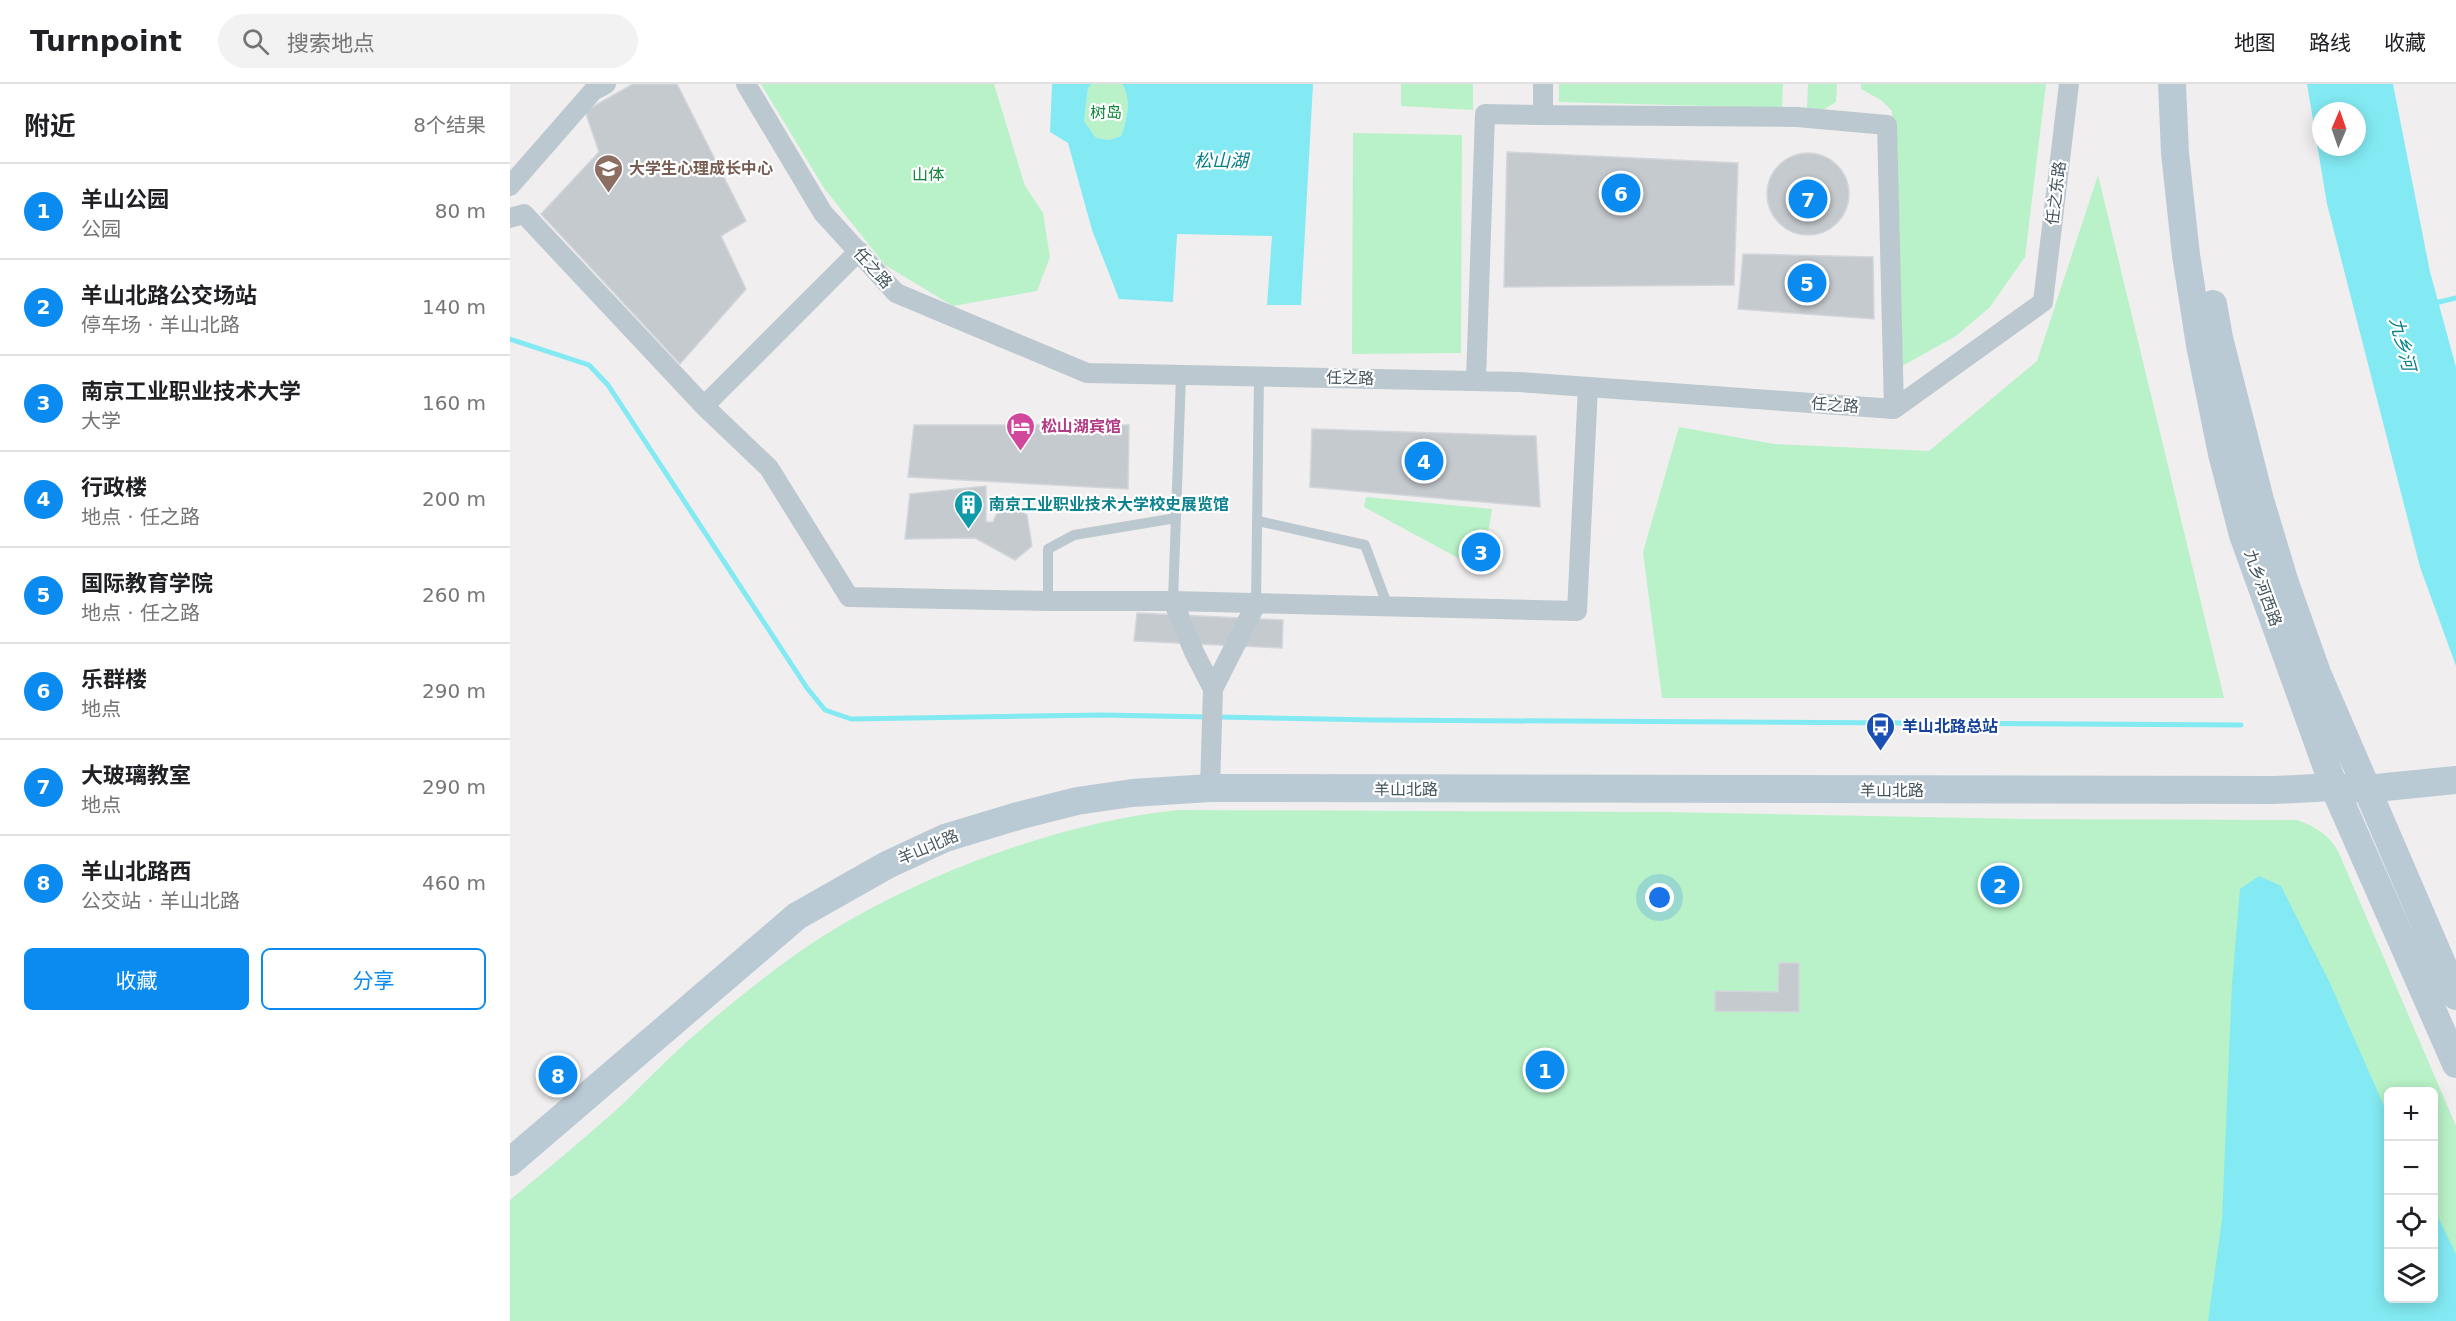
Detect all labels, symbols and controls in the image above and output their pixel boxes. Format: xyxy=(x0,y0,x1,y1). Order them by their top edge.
search box xyxy=(218,14,638,68)
text: Turnpoint xyxy=(30,25,182,58)
icon: search xyxy=(239,25,272,58)
text: 搜索地点 xyxy=(287,31,375,56)
text: 地图 xyxy=(2234,31,2276,55)
text: 路线 xyxy=(2309,31,2351,55)
text: 收藏 xyxy=(2384,31,2426,55)
north arrow xyxy=(2312,102,2366,156)
park label: 树岛 xyxy=(1090,103,1122,122)
text: 附近 xyxy=(24,111,76,141)
text: 8个结果 xyxy=(413,113,486,137)
water label: 松山湖 xyxy=(1194,150,1251,171)
school or university icon: 大学生心理成长中心 xyxy=(592,152,624,194)
place label: 大学生心理成长中心 xyxy=(629,159,773,178)
street label: 任之东路 xyxy=(2043,160,2069,226)
park label: 山体 xyxy=(912,165,944,184)
pin: 6 xyxy=(1602,170,1640,216)
pin: 7 xyxy=(1788,176,1828,222)
text: 羊山公园 xyxy=(81,187,169,212)
text: 1 xyxy=(37,199,50,223)
text: 80 m xyxy=(435,199,486,223)
text: 公园 xyxy=(81,217,121,241)
street label: 任之路 xyxy=(850,244,896,292)
pin: 5 xyxy=(1788,260,1826,306)
text: 羊山北路公交场站 xyxy=(81,283,257,308)
text: 2 xyxy=(37,295,50,319)
text: 140 m xyxy=(422,295,486,319)
text: 停车场 · 羊山北路 xyxy=(81,313,240,337)
water label: 九乡河 xyxy=(2386,315,2421,376)
street label: 任之路 xyxy=(1326,368,1374,388)
text: 南京工业职业技术大学 xyxy=(81,379,301,404)
text: 3 xyxy=(37,391,50,415)
text: 160 m xyxy=(422,391,486,415)
street label: 任之路 xyxy=(1810,394,1860,416)
text: 大学 xyxy=(81,409,121,433)
hotel icon: 松山湖宾馆 xyxy=(1004,410,1036,452)
place label: 松山湖宾馆 xyxy=(1041,417,1121,436)
pin: 4 xyxy=(1404,438,1444,484)
text: 行政楼 xyxy=(81,475,147,500)
text: 4 xyxy=(37,487,50,511)
text: 200 m xyxy=(422,487,486,511)
building icon: 南京工业职业技术大学校史展览馆 xyxy=(952,488,984,530)
place label: 南京工业职业技术大学校史展览馆 xyxy=(989,495,1229,514)
text: 地点 · 任之路 xyxy=(81,505,200,529)
pin: 3 xyxy=(1462,530,1500,574)
street label: 九乡河西路 xyxy=(2240,547,2286,629)
text: 国际教育学院 xyxy=(81,571,213,596)
text: 5 xyxy=(37,583,50,607)
text: 260 m xyxy=(422,583,486,607)
text: 地点 · 任之路 xyxy=(81,601,200,625)
text: 乐群楼 xyxy=(81,667,147,692)
text: 6 xyxy=(37,679,50,703)
text: 290 m xyxy=(422,679,486,703)
text: 地点 xyxy=(81,697,121,721)
bus stop icon: 羊山北路总站 xyxy=(1865,710,1897,752)
place label: 羊山北路总站 xyxy=(1902,717,1998,736)
text: 大玻璃教室 xyxy=(81,763,191,788)
text: 7 xyxy=(37,775,50,799)
text: 290 m xyxy=(422,775,486,799)
street label: 羊山北路 xyxy=(1374,780,1438,799)
street label: 羊山北路 xyxy=(1860,781,1924,800)
text: 地点 xyxy=(81,793,121,817)
street label: 羊山北路 xyxy=(895,826,961,868)
text: 羊山北路西 xyxy=(81,859,191,884)
pin: 2 xyxy=(1980,862,2020,908)
text: 8 xyxy=(37,871,50,895)
text: 460 m xyxy=(422,871,486,895)
your location xyxy=(1645,883,1674,912)
text: 公交站 · 羊山北路 xyxy=(81,889,240,913)
button: 收藏 xyxy=(24,948,249,1010)
button: 分享 xyxy=(261,948,486,1010)
pin: 1 xyxy=(1526,1048,1564,1092)
pin: 8 xyxy=(538,1052,578,1098)
map controls xyxy=(2384,1087,2438,1303)
button: + xyxy=(2384,1087,2438,1141)
button: − xyxy=(2384,1141,2438,1195)
button: locate xyxy=(2384,1195,2438,1249)
button: layers xyxy=(2384,1249,2438,1303)

